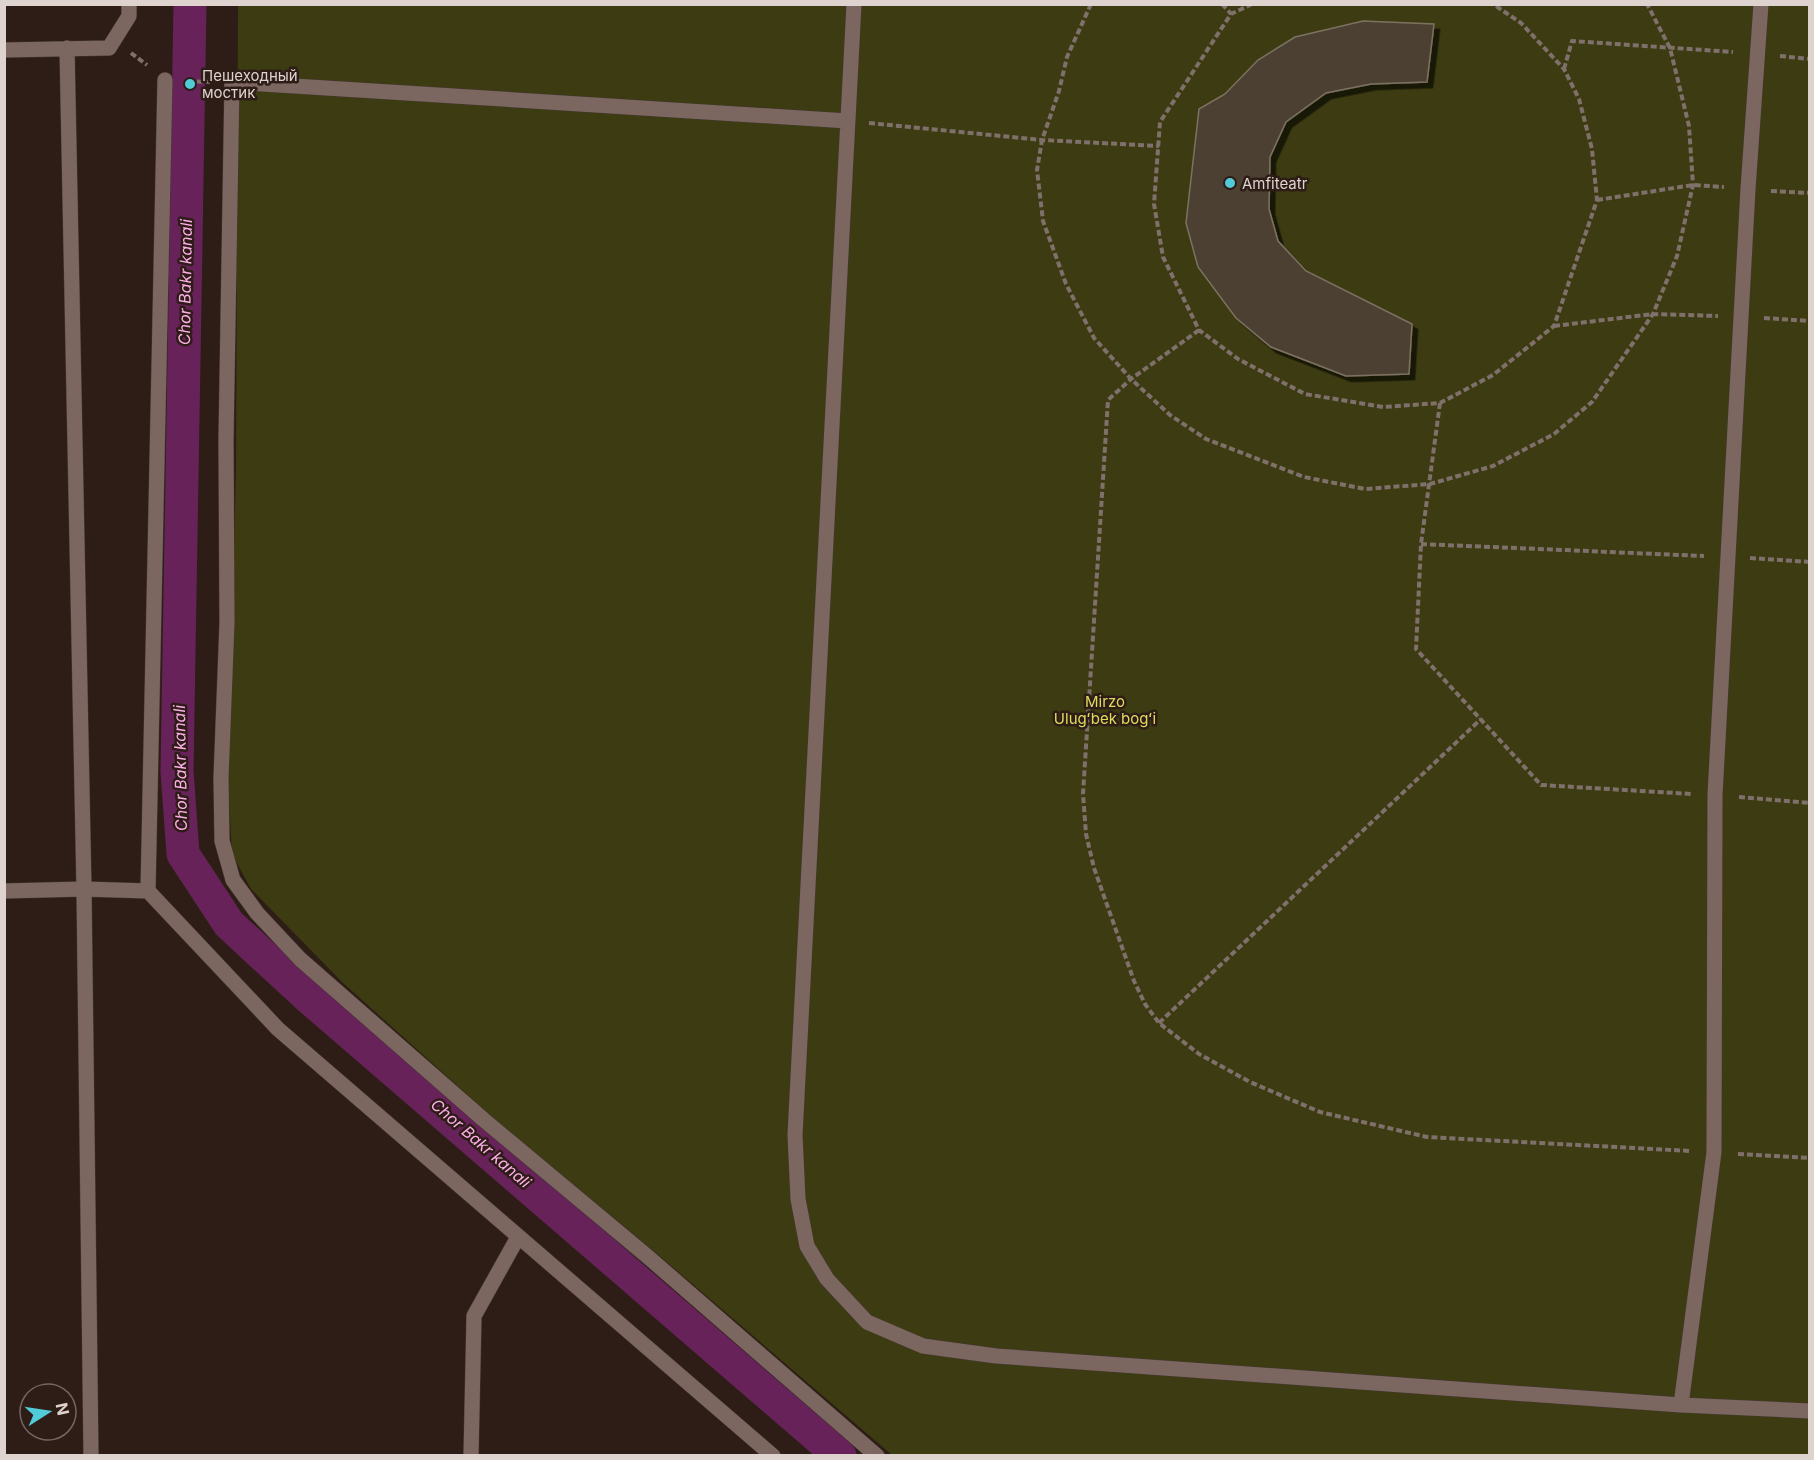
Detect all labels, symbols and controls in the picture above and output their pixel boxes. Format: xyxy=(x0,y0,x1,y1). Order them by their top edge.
place label: Пешеходный мостик xyxy=(202,66,298,102)
marker: Пешеходный мостик xyxy=(183,77,197,91)
place label: Amfiteatr xyxy=(1242,174,1308,193)
marker: Amfiteatr xyxy=(1223,176,1237,190)
water label: Chor Bakr kanali xyxy=(174,218,196,345)
park label: Mirzo Ulugʻbek bogʻi xyxy=(1054,692,1156,728)
water label: Chor Bakr kanali xyxy=(169,704,191,831)
water label: Chor Bakr kanali xyxy=(427,1094,536,1193)
north arrow xyxy=(18,1382,78,1442)
text: N xyxy=(52,1401,74,1417)

